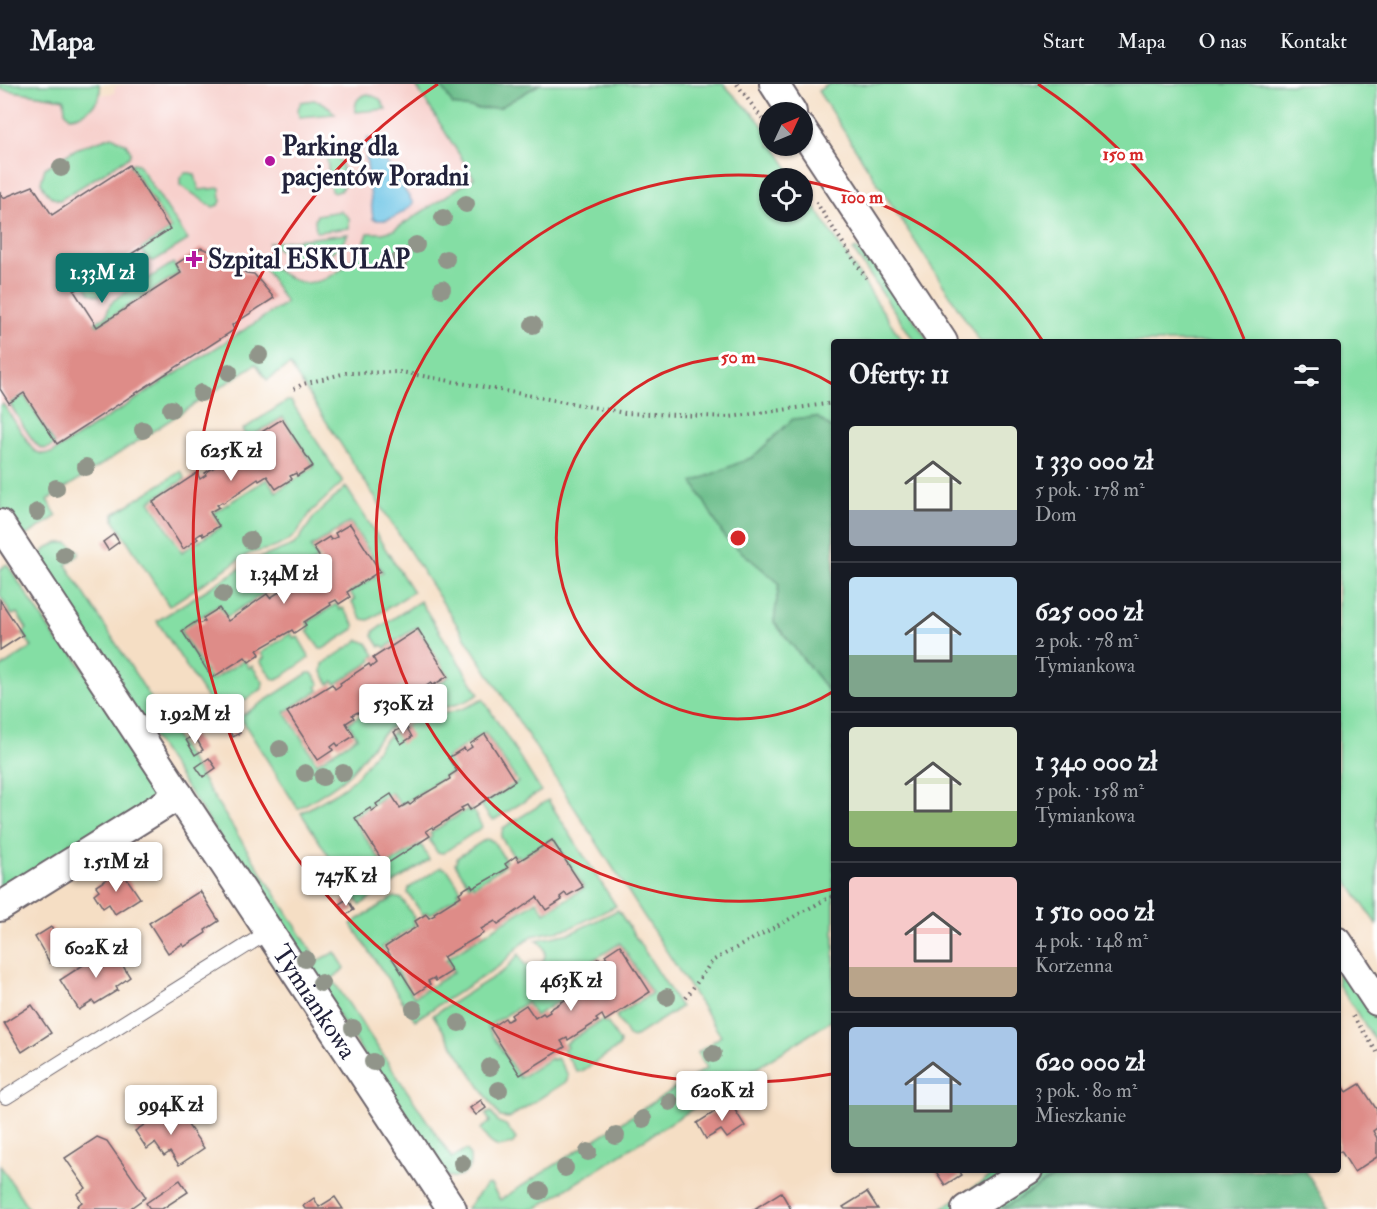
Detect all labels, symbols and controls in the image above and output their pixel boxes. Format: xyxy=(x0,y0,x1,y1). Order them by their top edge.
text: Mapa xyxy=(30,24,94,59)
text: Start xyxy=(1043,28,1085,55)
text: Mapa xyxy=(1118,28,1166,55)
text: O nas xyxy=(1199,28,1247,55)
text: Kontakt xyxy=(1280,28,1347,55)
north arrow xyxy=(759,102,813,156)
map controls xyxy=(759,102,813,222)
place label: Parking dla pacjentów Poradni xyxy=(281,131,469,194)
text: 150 m xyxy=(1102,143,1145,166)
marker: Parking dla pacjentów Poradni xyxy=(263,154,277,168)
button: locate xyxy=(759,168,813,222)
text: 100 m xyxy=(841,186,884,209)
place label: Szpital ESKULAP xyxy=(208,244,410,277)
marker: Szpital ESKULAP xyxy=(185,250,203,268)
pin: 1.33M zł xyxy=(40,253,164,304)
text: 1.33M zł xyxy=(70,260,134,285)
text: 50 m xyxy=(721,346,756,369)
text: Oferty: 11 xyxy=(849,359,949,391)
icon: filters xyxy=(1290,359,1323,392)
pin: 625K zł xyxy=(176,431,286,482)
text: 625K zł xyxy=(200,438,262,463)
text: 1 330 000 zł xyxy=(1035,445,1153,477)
icon: home xyxy=(897,450,969,522)
text: 5 pok. · 178 m² xyxy=(1035,477,1145,502)
text: Dom xyxy=(1035,502,1076,527)
centre of rings xyxy=(728,528,748,548)
pin: 1.34M zł xyxy=(222,554,346,605)
text: 1.34M zł xyxy=(250,561,318,586)
text: 625 000 zł xyxy=(1035,596,1143,628)
icon: home xyxy=(897,601,969,673)
text: 2 pok. · 78 m² xyxy=(1035,628,1139,653)
text: Tymiankowa xyxy=(1035,653,1135,678)
pin: 530K zł xyxy=(348,684,458,735)
text: 530K zł xyxy=(373,691,433,716)
pin: 1.92M zł xyxy=(133,694,257,745)
text: 1.92M zł xyxy=(160,701,230,726)
text: 1 340 000 zł xyxy=(1035,746,1157,778)
icon: home xyxy=(897,751,969,823)
text: 5 pok. · 158 m² xyxy=(1035,778,1144,803)
text: Tymiankowa xyxy=(1035,803,1135,828)
pin: 1.51M zł xyxy=(54,842,178,893)
text: 1.51M zł xyxy=(84,849,149,874)
pin: 747K zł xyxy=(291,856,401,907)
text: 747K zł xyxy=(315,863,377,888)
text: 1 510 000 zł xyxy=(1035,896,1154,928)
icon: home xyxy=(897,901,969,973)
pin: 602K zł xyxy=(41,928,151,979)
text: 4 pok. · 148 m² xyxy=(1035,928,1148,953)
text: 602K zł xyxy=(64,935,128,960)
street label: Tymiankowa xyxy=(265,939,364,1066)
text: Korzenna xyxy=(1035,953,1113,978)
pin: 463K zł xyxy=(516,961,626,1012)
text: 463K zł xyxy=(540,968,602,993)
text: 620 000 zł xyxy=(1035,1046,1145,1078)
icon: home xyxy=(897,1051,969,1123)
pin: 620K zł xyxy=(667,1071,777,1122)
text: 620K zł xyxy=(690,1078,754,1103)
text: 3 pok. · 80 m² xyxy=(1035,1078,1137,1103)
pin: 994K zł xyxy=(116,1085,226,1136)
text: 994K zł xyxy=(139,1092,203,1117)
text: Mieszkanie xyxy=(1035,1103,1126,1128)

